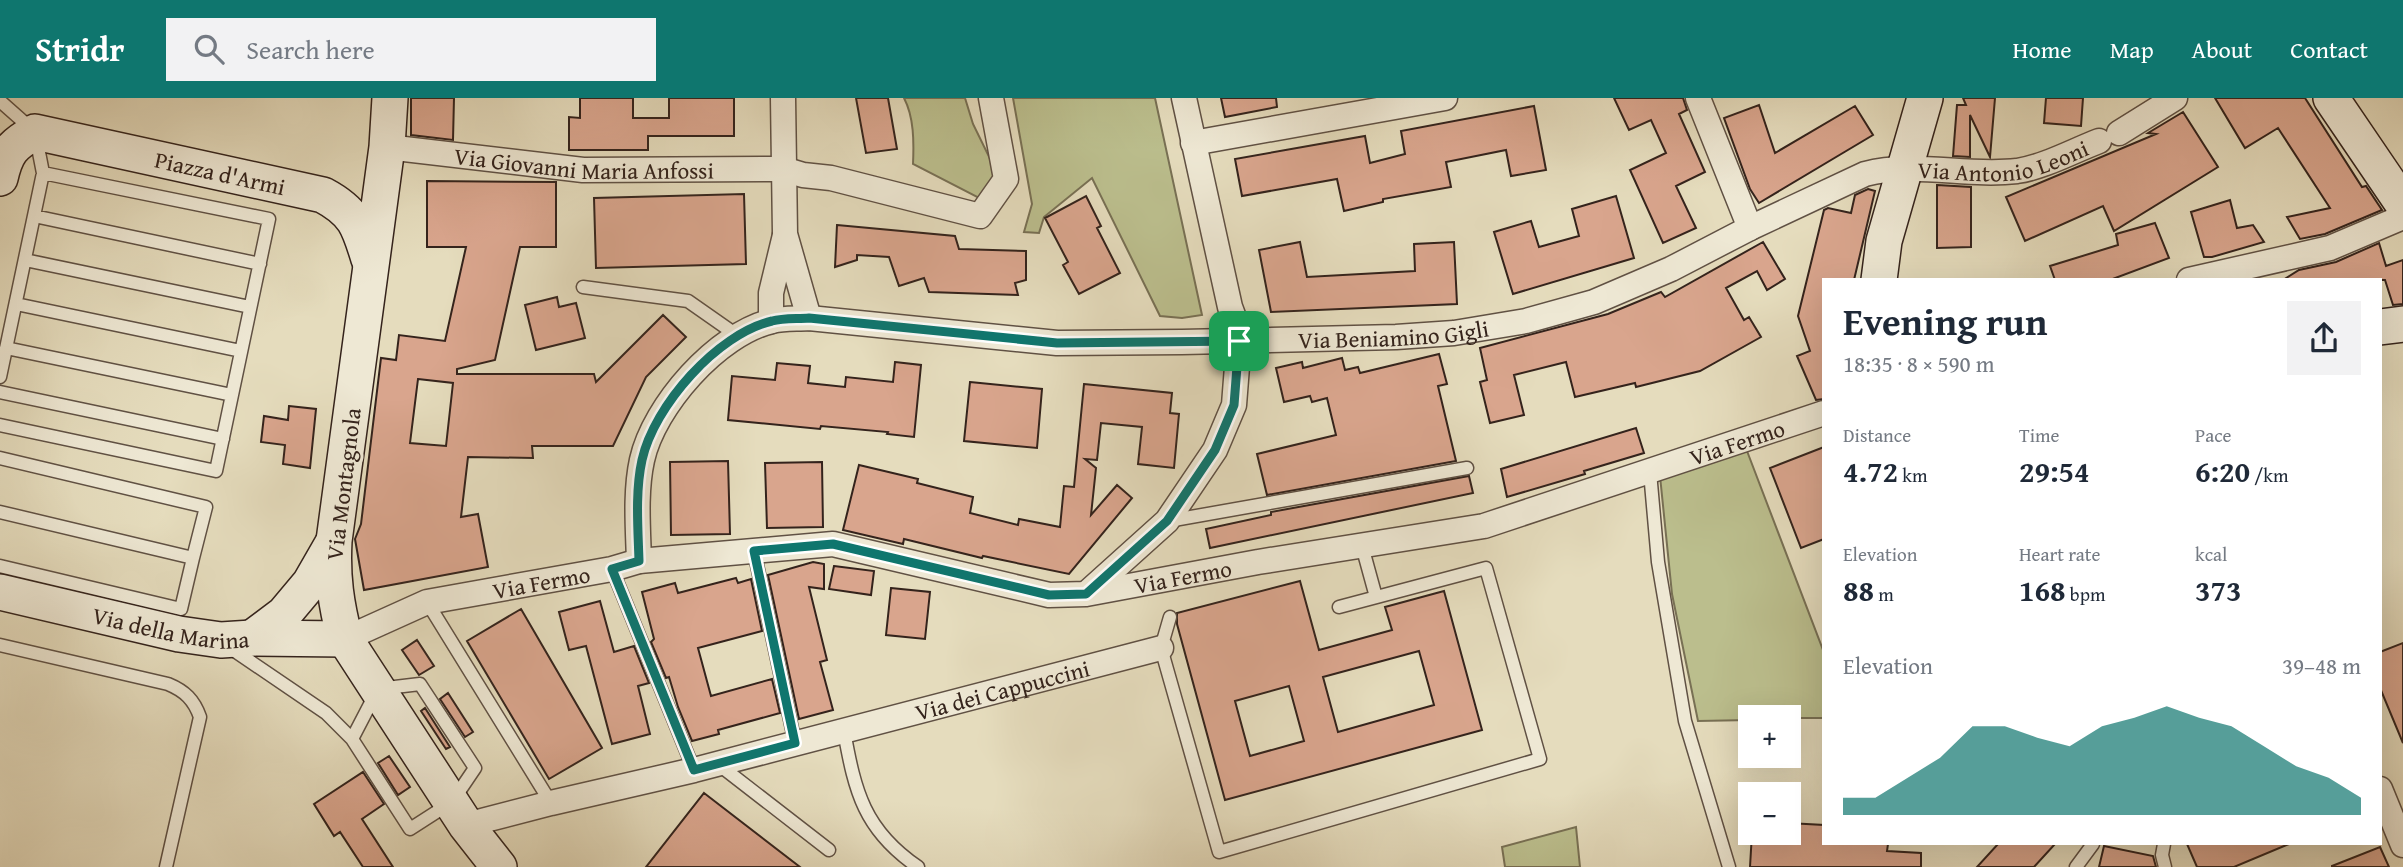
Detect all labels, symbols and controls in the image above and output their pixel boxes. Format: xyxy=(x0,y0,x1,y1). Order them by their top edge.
search box xyxy=(166,18,656,81)
text: Stridr xyxy=(35,25,124,73)
icon: search xyxy=(190,30,228,68)
text: Search here xyxy=(246,30,375,69)
text: Home xyxy=(2013,32,2072,67)
text: Map xyxy=(2110,32,2154,67)
text: About xyxy=(2192,32,2252,67)
text: Contact xyxy=(2290,32,2368,67)
street label: Via Antonio Leoni xyxy=(1917,131,2093,189)
street label: Via Giovanni Maria Anfossi xyxy=(452,139,714,187)
street label: Piazza d'Armi xyxy=(152,142,289,203)
text: Evening run xyxy=(1843,293,2047,349)
button: share xyxy=(2287,301,2361,375)
pin xyxy=(1209,311,1269,371)
street label: Via Beniamino Gigli xyxy=(1298,311,1491,356)
icon: arrive xyxy=(1220,322,1258,360)
text: 18:35 · 8 × 590 m xyxy=(1843,347,1995,380)
street label: Via Montagnola xyxy=(317,406,369,562)
street label: Via Fermo xyxy=(1685,411,1789,473)
text: Distance xyxy=(1843,421,1911,449)
text: Time xyxy=(2019,421,2059,449)
text: Pace xyxy=(2195,421,2232,449)
text: 4.72 xyxy=(1843,449,1898,493)
text: 29:54 xyxy=(2019,449,2090,493)
text: 6:20 xyxy=(2195,449,2250,493)
text: km xyxy=(1898,461,1927,489)
text: /km xyxy=(2250,461,2288,489)
text: Elevation xyxy=(1843,540,1917,568)
text: Heart rate xyxy=(2019,540,2100,568)
text: kcal xyxy=(2195,540,2227,568)
street label: Via Fermo xyxy=(1131,551,1234,601)
street label: Via Fermo xyxy=(490,557,593,607)
text: 88 xyxy=(1843,568,1874,612)
text: 168 xyxy=(2019,568,2066,612)
text: 373 xyxy=(2195,568,2242,612)
text: m xyxy=(1874,580,1894,608)
text: bpm xyxy=(2066,580,2105,608)
street label: Via della Marina xyxy=(89,598,250,657)
text: Elevation xyxy=(1843,649,1933,682)
text: 39–48 m xyxy=(2282,649,2361,682)
street label: Via dei Cappuccini xyxy=(911,651,1093,728)
map controls xyxy=(1738,705,1801,845)
button: + xyxy=(1738,705,1801,768)
button: − xyxy=(1738,782,1801,845)

